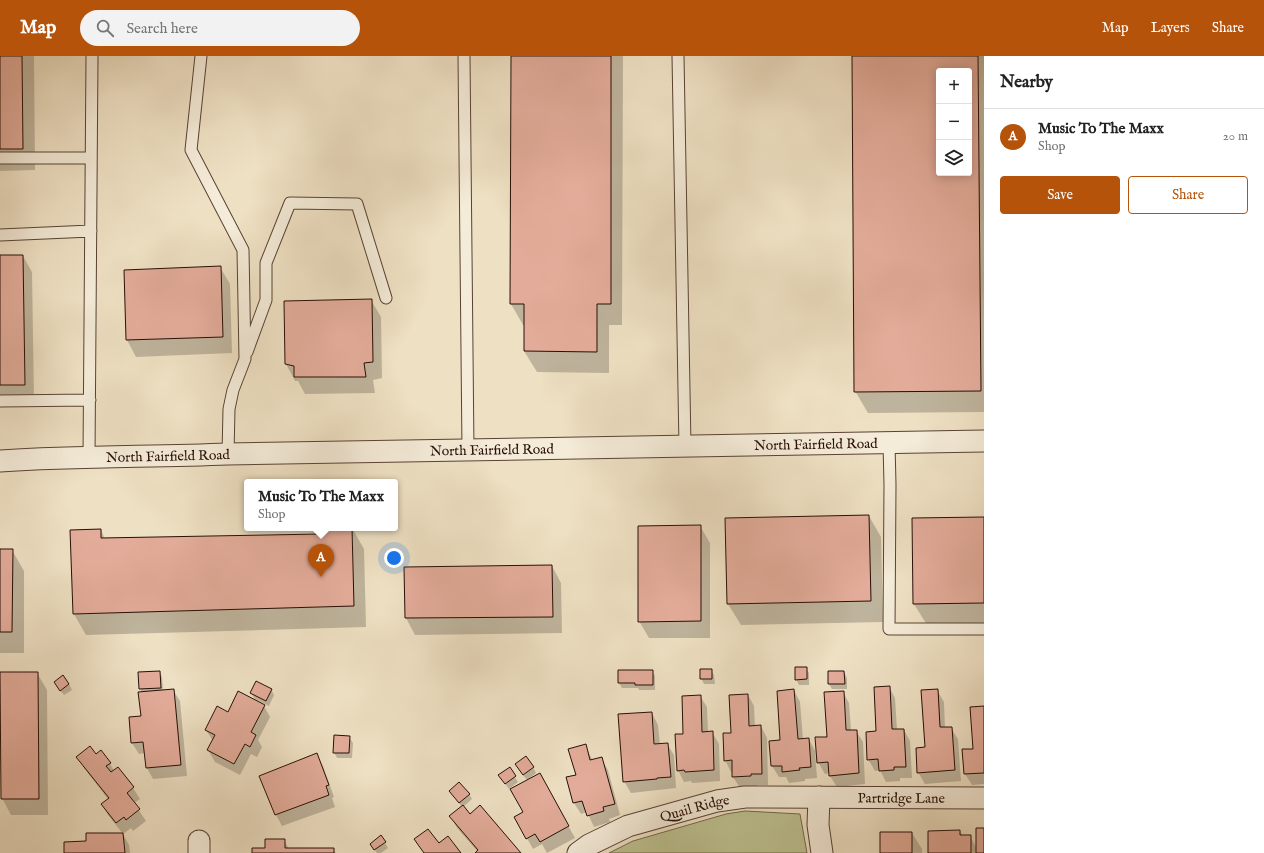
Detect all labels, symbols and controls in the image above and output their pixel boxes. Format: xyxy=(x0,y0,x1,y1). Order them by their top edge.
search box xyxy=(80,10,360,46)
text: Map xyxy=(20,16,56,40)
icon: search xyxy=(94,17,116,39)
text: Search here xyxy=(126,19,198,38)
text: Map xyxy=(1102,19,1129,37)
text: Layers xyxy=(1151,19,1190,37)
text: Share xyxy=(1212,19,1244,37)
map controls xyxy=(936,68,972,176)
button: + xyxy=(936,68,972,104)
text: Nearby xyxy=(1000,72,1053,93)
button: − xyxy=(936,104,972,140)
text: Music To The Maxx xyxy=(1038,119,1164,138)
text: A xyxy=(1009,128,1017,145)
text: 20 m xyxy=(1223,128,1248,145)
text: Shop xyxy=(1038,138,1066,155)
button: layers xyxy=(936,140,972,176)
button: Save xyxy=(1000,176,1120,214)
button: Share xyxy=(1128,176,1248,214)
street label: North Fairfield Road xyxy=(754,435,878,455)
street label: North Fairfield Road xyxy=(430,440,554,461)
street label: North Fairfield Road xyxy=(106,446,231,467)
popup xyxy=(244,479,398,531)
text: Music To The Maxx xyxy=(258,487,384,506)
text: Shop xyxy=(258,506,286,523)
pin: A xyxy=(308,544,334,577)
your location xyxy=(384,548,404,568)
street label: Partridge Lane xyxy=(858,789,946,808)
street label: Quail Ridge xyxy=(658,791,731,827)

